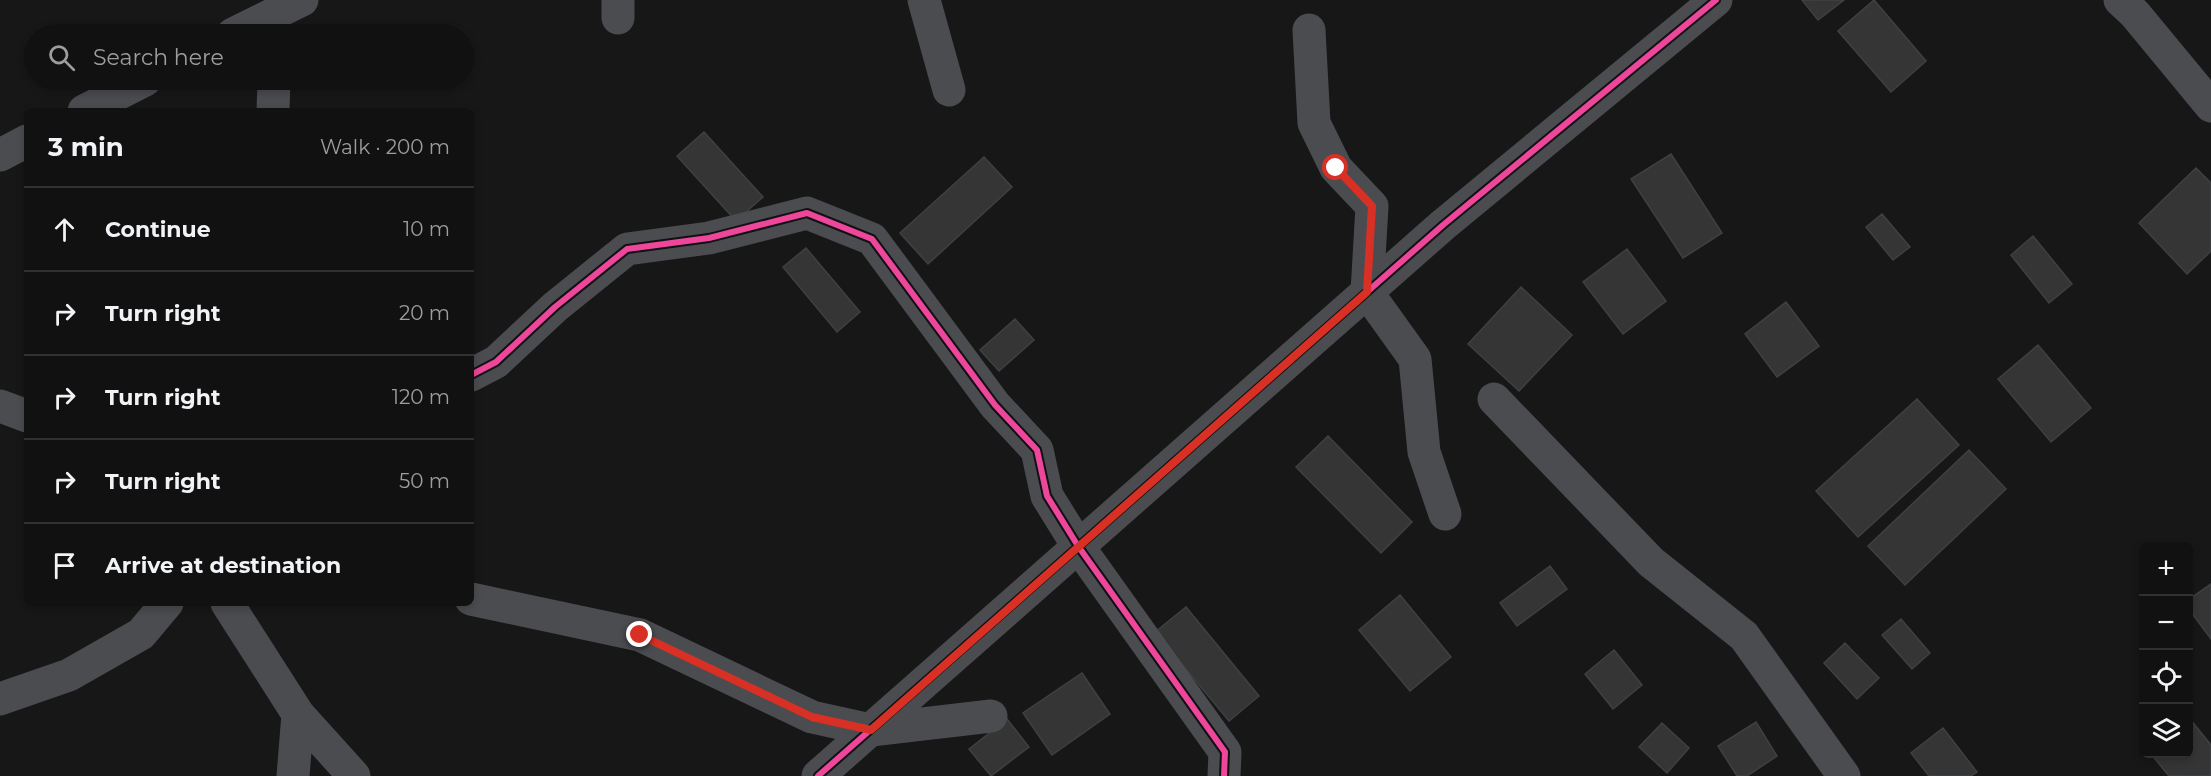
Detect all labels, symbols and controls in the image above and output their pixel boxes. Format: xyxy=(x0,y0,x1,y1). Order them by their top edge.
search box xyxy=(24,24,474,90)
icon: search xyxy=(45,41,78,74)
text: Search here xyxy=(93,44,224,71)
text: 3 min xyxy=(48,131,124,163)
text: Walk · 200 m xyxy=(320,135,450,159)
route start xyxy=(1322,154,1348,180)
icon: ahead xyxy=(48,213,81,246)
text: Continue xyxy=(105,216,211,243)
text: 10 m xyxy=(403,217,450,241)
icon: right xyxy=(48,297,81,330)
text: Turn right xyxy=(105,300,220,327)
text: 20 m xyxy=(399,301,450,325)
icon: right xyxy=(48,381,81,414)
text: Turn right xyxy=(105,384,220,411)
text: 120 m xyxy=(392,385,450,409)
icon: right xyxy=(48,465,81,498)
text: Turn right xyxy=(105,468,220,495)
text: 50 m xyxy=(399,469,450,493)
map controls xyxy=(2139,542,2193,758)
button: + xyxy=(2139,542,2193,596)
icon: arrive xyxy=(48,549,81,582)
text: Arrive at destination xyxy=(105,552,341,579)
button: − xyxy=(2139,596,2193,650)
route end xyxy=(626,621,652,647)
button: locate xyxy=(2139,650,2193,704)
button: layers xyxy=(2139,704,2193,758)

